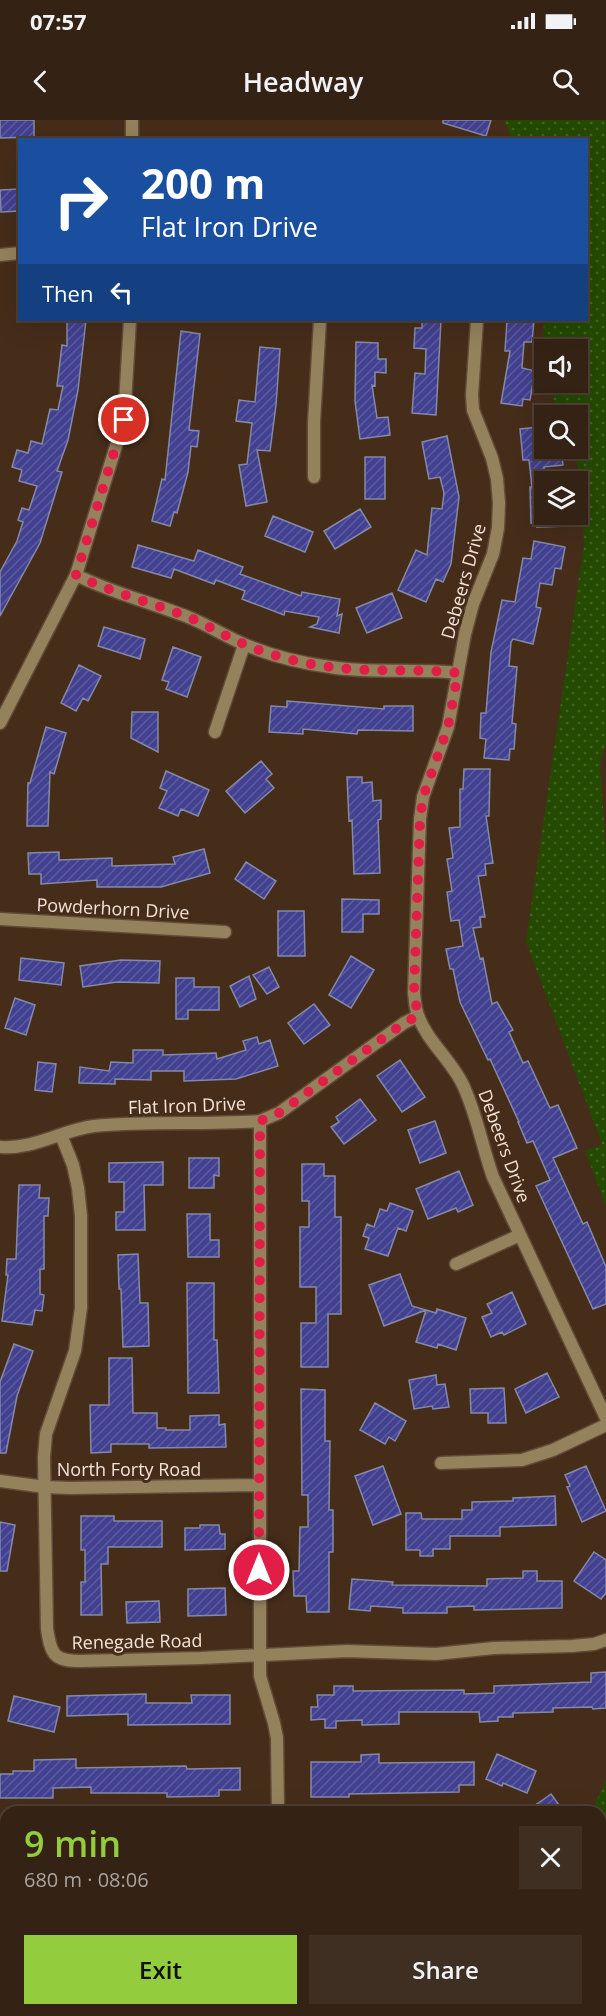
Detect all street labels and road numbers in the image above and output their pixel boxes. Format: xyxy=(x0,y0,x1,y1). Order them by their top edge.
street label: Debeers Drive xyxy=(435,520,491,642)
street label: Powderhorn Drive xyxy=(36,892,190,924)
street label: Debeers Drive xyxy=(473,1086,537,1206)
street label: Flat Iron Drive xyxy=(128,1091,246,1119)
street label: North Forty Road xyxy=(57,1457,201,1481)
street label: Renegade Road xyxy=(71,1628,203,1654)

